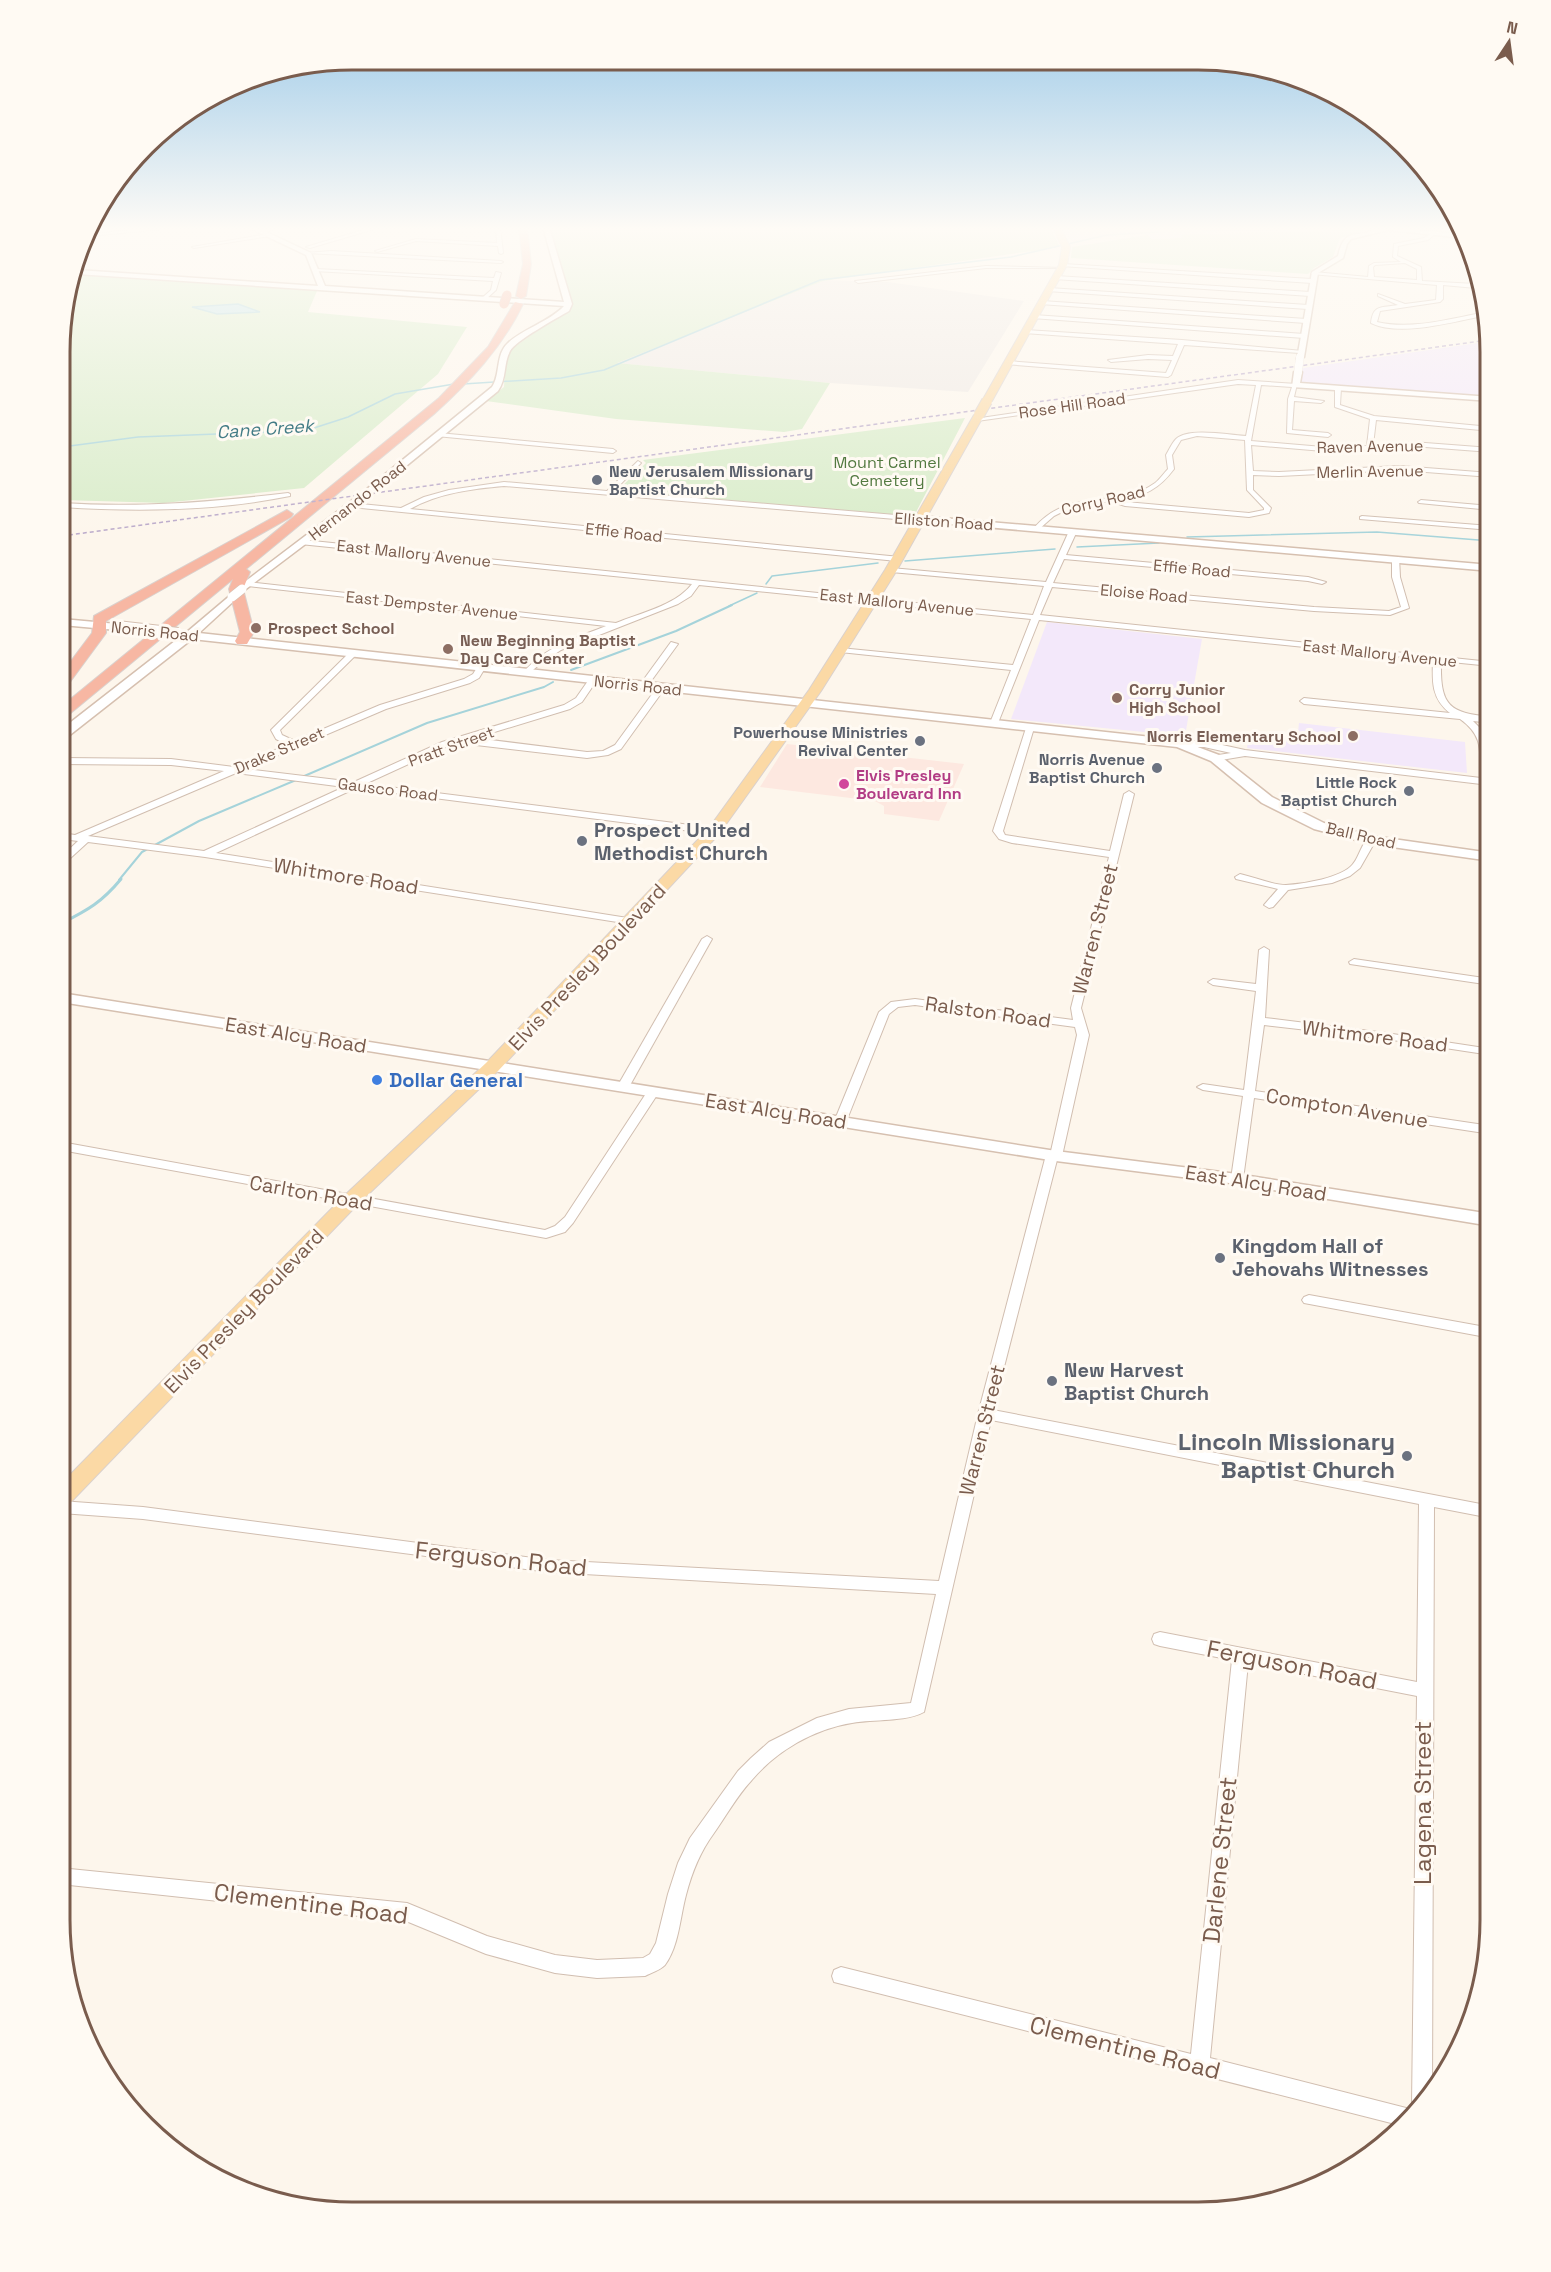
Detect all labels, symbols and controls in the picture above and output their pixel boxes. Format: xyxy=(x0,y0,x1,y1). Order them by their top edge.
north arrow xyxy=(1479,12,1539,72)
text: N xyxy=(1505,16,1520,39)
street label: Rose Hill Road xyxy=(1017,388,1127,423)
water label: Cane Creek xyxy=(216,413,317,443)
street label: Raven Avenue xyxy=(1316,435,1424,458)
park label: Mount Carmel Cemetery xyxy=(833,452,941,491)
street label: Hernando Road xyxy=(304,456,410,545)
street label: Merlin Avenue xyxy=(1316,460,1424,483)
place label: New Jerusalem Missionary Baptist Church xyxy=(609,461,813,500)
marker: New Jerusalem Missionary Baptist Church xyxy=(590,473,604,487)
street label: Corry Road xyxy=(1059,481,1147,520)
street label: Elliston Road xyxy=(894,508,994,535)
street label: Effie Road xyxy=(584,518,664,547)
street label: East Mallory Avenue xyxy=(336,535,492,572)
street label: Effie Road xyxy=(1152,555,1232,582)
street label: Eloise Road xyxy=(1099,579,1189,608)
street label: East Mallory Avenue xyxy=(819,584,975,621)
street label: East Dempster Avenue xyxy=(345,586,519,625)
street label: Norris Road xyxy=(110,616,200,647)
place label: Prospect School xyxy=(268,618,395,639)
marker: Prospect School xyxy=(249,621,263,635)
place label: New Beginning Baptist Day Care Center xyxy=(460,630,636,669)
street label: East Mallory Avenue xyxy=(1302,635,1458,672)
marker: New Beginning Baptist Day Care Center xyxy=(441,642,455,656)
street label: Norris Road xyxy=(593,670,683,701)
place label: Corry Junior High School xyxy=(1129,679,1225,718)
marker: Corry Junior High School xyxy=(1110,691,1124,705)
street label: Pratt Street xyxy=(405,721,497,772)
street label: Drake Street xyxy=(231,722,328,779)
place label: Powerhouse Ministries Revival Center xyxy=(733,722,908,761)
place label: Norris Elementary School xyxy=(1147,726,1341,747)
marker: Norris Elementary School xyxy=(1346,729,1360,743)
marker: Powerhouse Ministries Revival Center xyxy=(913,734,927,748)
place label: Norris Avenue Baptist Church xyxy=(1029,749,1145,788)
marker: Norris Avenue Baptist Church xyxy=(1150,761,1164,775)
place label: Elvis Presley Boulevard Inn xyxy=(856,765,962,804)
place label: Little Rock Baptist Church xyxy=(1281,772,1397,811)
street label: Gausco Road xyxy=(337,773,439,806)
marker: Elvis Presley Boulevard Inn xyxy=(837,777,851,791)
marker: Little Rock Baptist Church xyxy=(1402,784,1416,798)
place label: Prospect United Methodist Church xyxy=(594,817,768,866)
street label: Ball Road xyxy=(1324,817,1398,854)
marker: Prospect United Methodist Church xyxy=(575,834,589,848)
street label: Whitmore Road xyxy=(272,852,420,900)
street label: Warren Street xyxy=(1066,861,1124,997)
street label: Elvis Presley Boulevard xyxy=(503,878,671,1056)
street label: Ralston Road xyxy=(923,990,1053,1034)
street label: East Alcy Road xyxy=(223,1011,369,1059)
street label: Whitmore Road xyxy=(1301,1014,1449,1058)
place label: Dollar General xyxy=(389,1067,523,1093)
marker: Dollar General xyxy=(370,1073,384,1087)
street label: Compton Avenue xyxy=(1264,1082,1430,1134)
street label: East Alcy Road xyxy=(703,1087,849,1135)
street label: East Alcy Road xyxy=(1183,1159,1329,1207)
street label: Carlton Road xyxy=(247,1169,375,1217)
street label: Elvis Presley Boulevard xyxy=(158,1223,330,1399)
place label: Kingdom Hall of Jehovahs Witnesses xyxy=(1232,1233,1429,1282)
marker: Kingdom Hall of Jehovahs Witnesses xyxy=(1213,1251,1227,1265)
place label: New Harvest Baptist Church xyxy=(1064,1357,1209,1406)
street label: Warren Street xyxy=(953,1362,1011,1498)
marker: New Harvest Baptist Church xyxy=(1045,1374,1059,1388)
place label: Lincoln Missionary Baptist Church xyxy=(1178,1426,1395,1485)
marker: Lincoln Missionary Baptist Church xyxy=(1400,1449,1414,1463)
street label: Ferguson Road xyxy=(413,1534,589,1583)
street label: Ferguson Road xyxy=(1204,1633,1380,1696)
street label: Lagena Street xyxy=(1407,1721,1438,1885)
street label: Darlene Street xyxy=(1195,1775,1244,1945)
street label: Clementine Road xyxy=(212,1876,410,1931)
street label: Clementine Road xyxy=(1026,2009,1224,2086)

